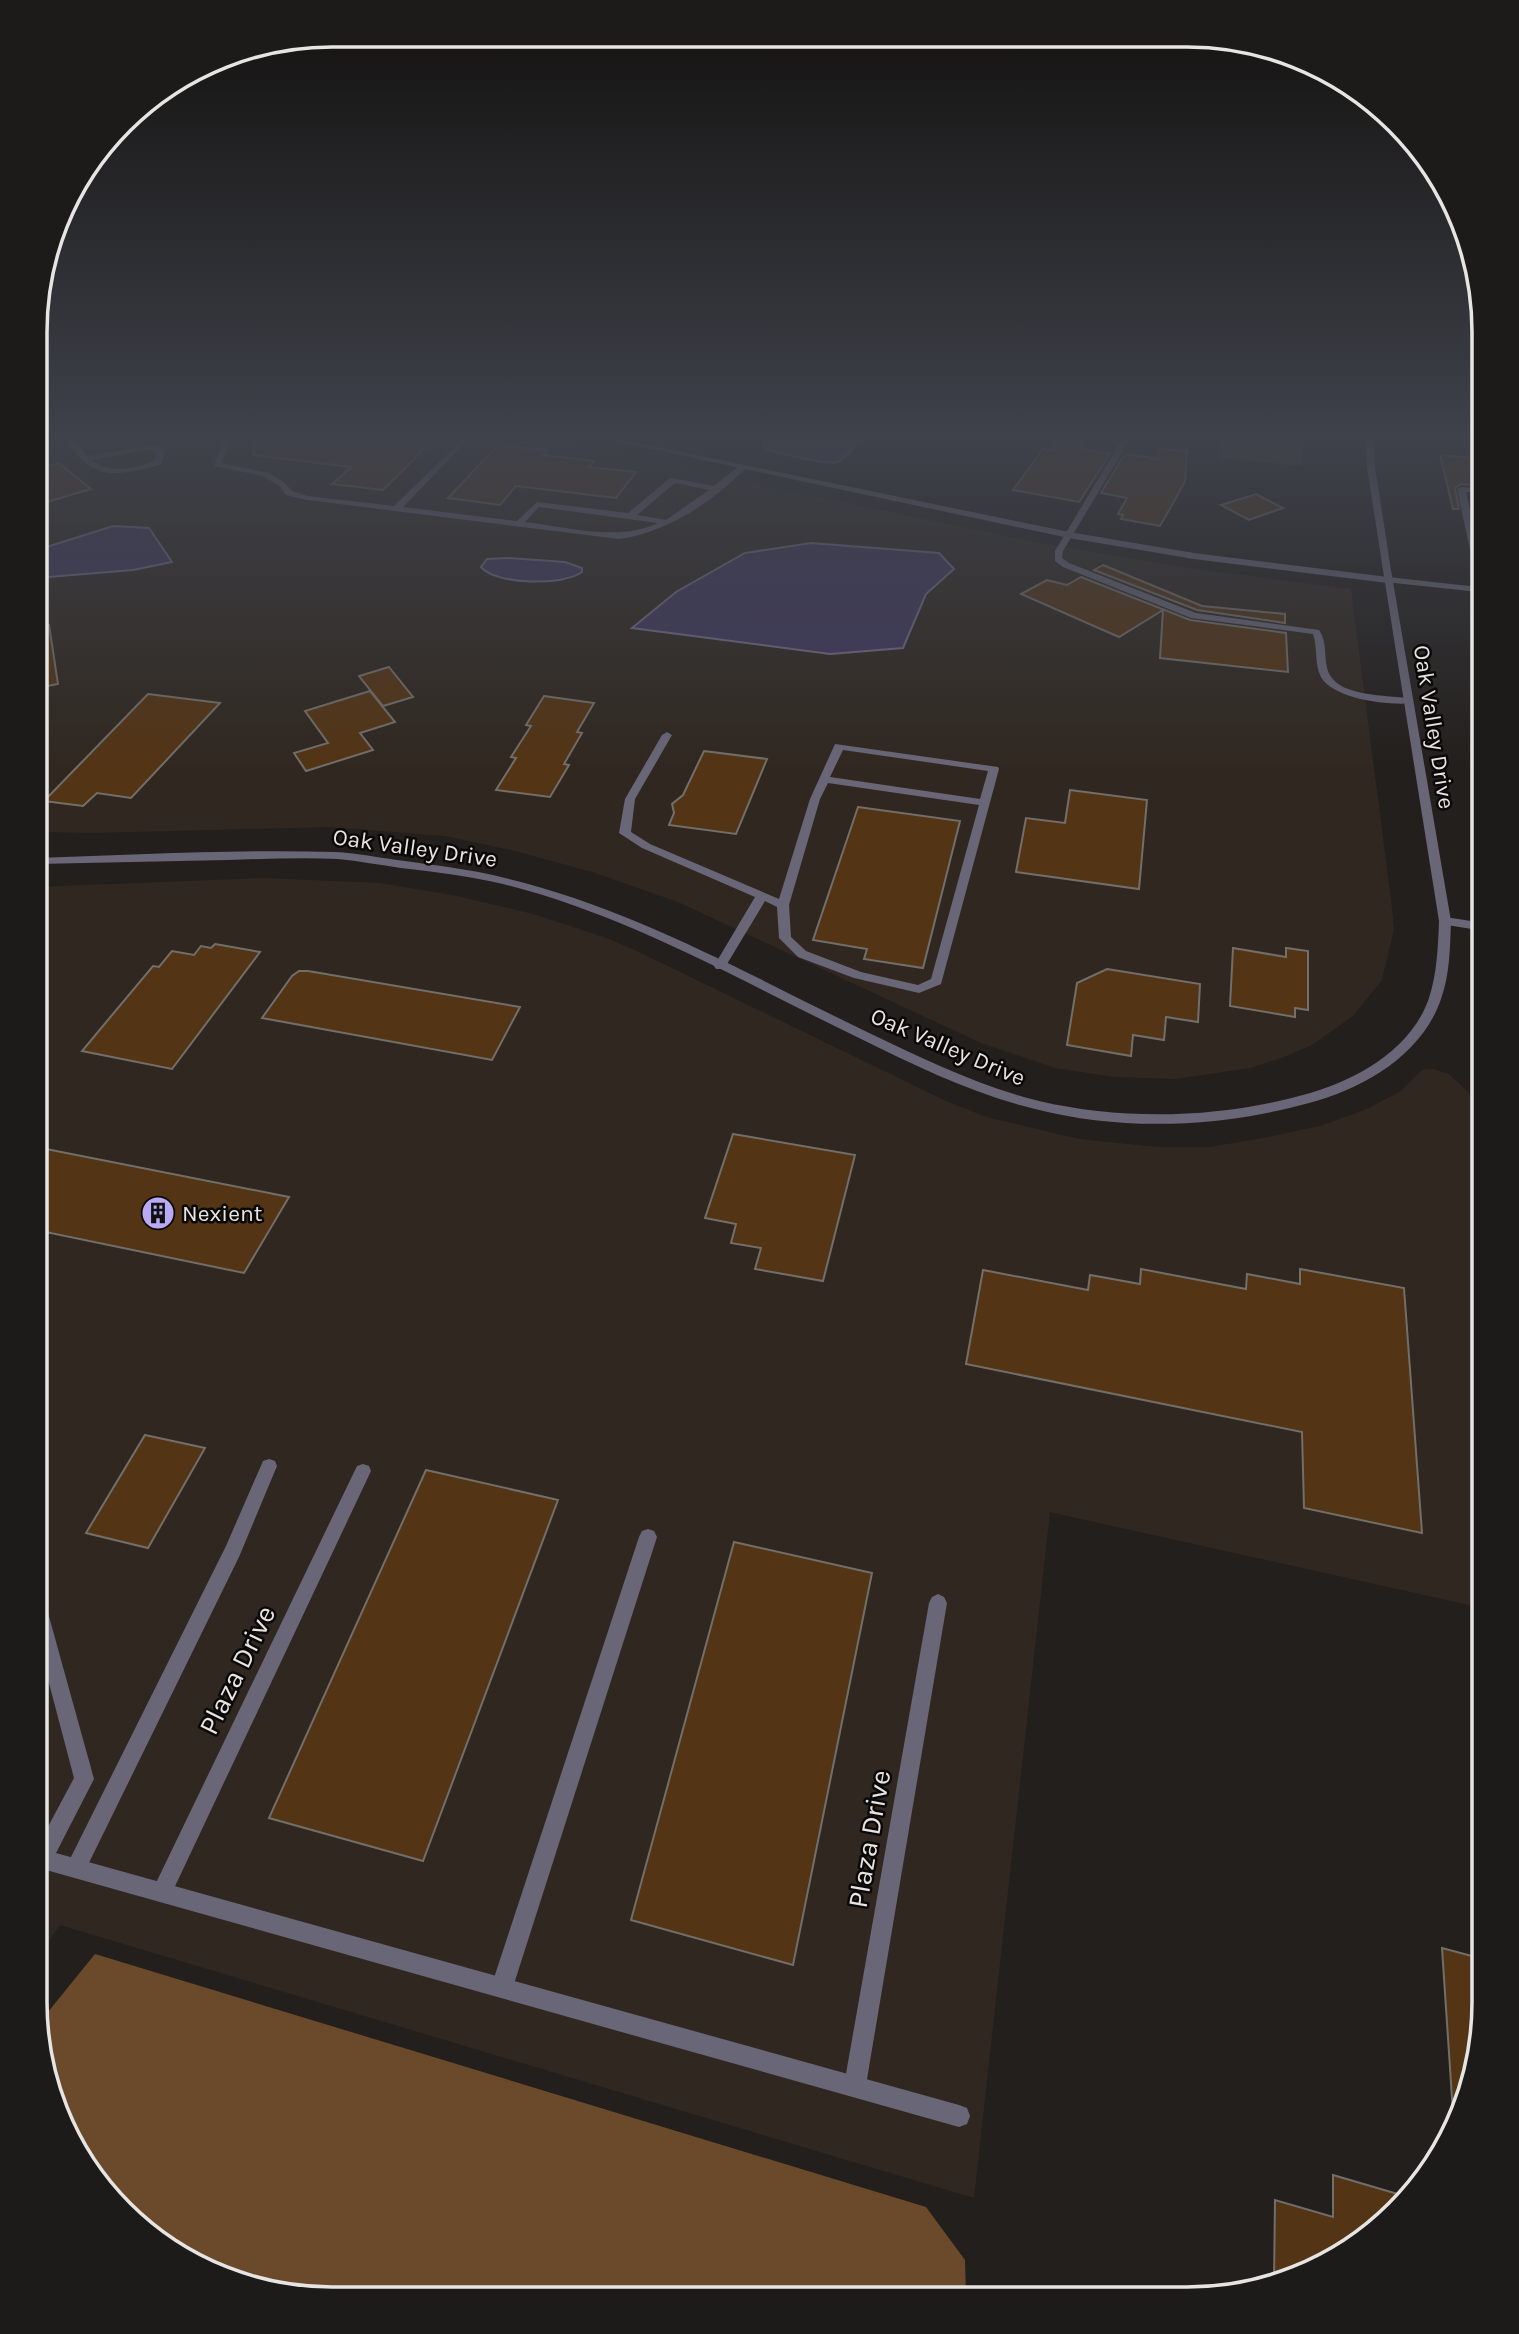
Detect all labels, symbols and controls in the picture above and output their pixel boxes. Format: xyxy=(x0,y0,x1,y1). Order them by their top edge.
street label: Oak Valley Drive xyxy=(1408,643,1460,811)
street label: Oak Valley Drive xyxy=(331,823,499,873)
street label: Oak Valley Drive xyxy=(867,1002,1029,1092)
building icon: Nexient xyxy=(139,1194,177,1232)
place label: Nexient xyxy=(182,1200,263,1227)
street label: Plaza Drive xyxy=(192,1600,282,1740)
street label: Plaza Drive xyxy=(841,1767,897,1911)

